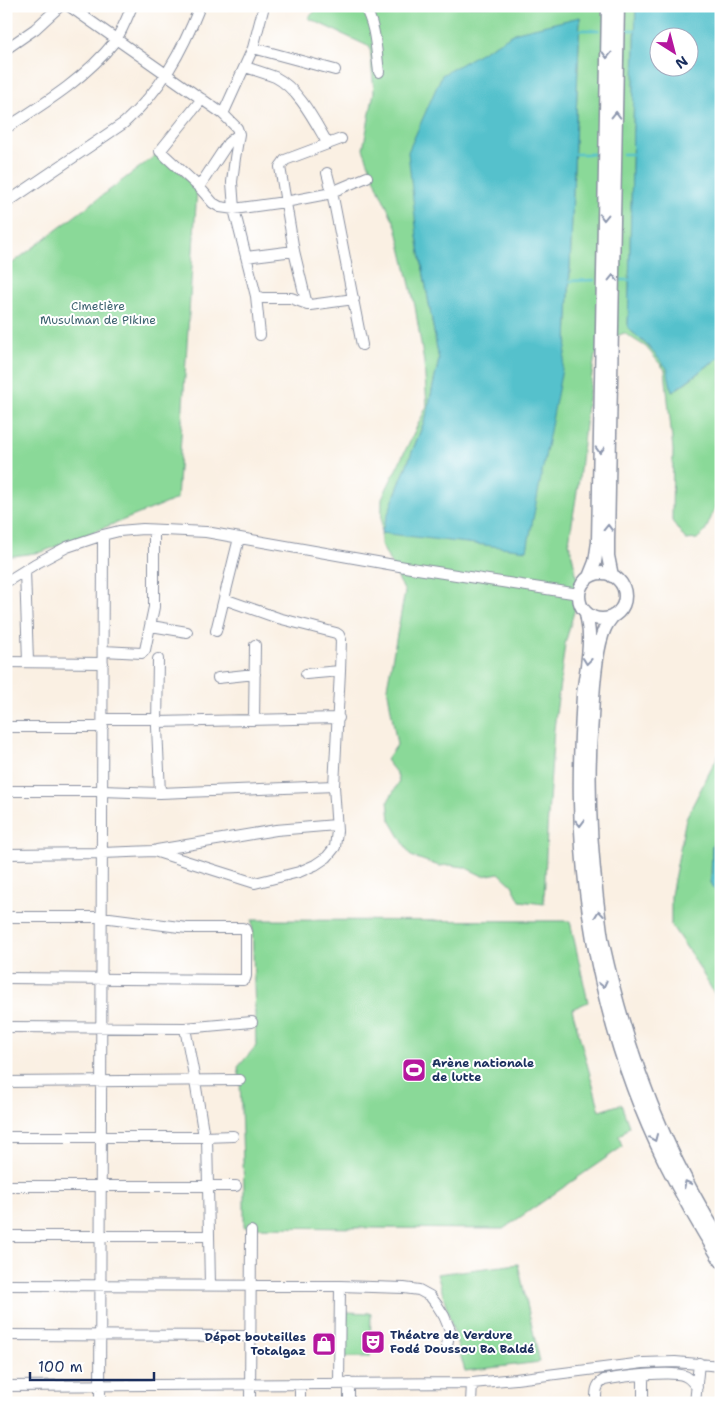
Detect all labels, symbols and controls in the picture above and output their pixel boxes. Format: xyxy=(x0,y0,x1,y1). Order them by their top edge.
north arrow xyxy=(650,28,700,78)
one-way arrow xyxy=(602,52,612,59)
text: N xyxy=(672,52,691,73)
one-way arrow xyxy=(611,111,621,118)
one-way arrow xyxy=(599,214,609,222)
one-way arrow xyxy=(608,273,618,281)
park label: Cimetière Musulman de Pikine xyxy=(40,298,156,328)
one-way arrow xyxy=(594,446,605,454)
one-way arrow xyxy=(603,523,613,531)
one-way arrow xyxy=(582,657,593,665)
one-way arrow xyxy=(575,820,585,827)
one-way arrow xyxy=(595,910,605,919)
one-way arrow xyxy=(597,979,608,988)
place label: Arène nationale de lutte xyxy=(432,1055,534,1085)
sports icon: Arène nationale de lutte xyxy=(401,1057,427,1083)
one-way arrow xyxy=(648,1133,659,1142)
one-way arrow xyxy=(683,1180,693,1189)
place label: Théatre de Verdure Fodé Doussou Ba Baldé xyxy=(390,1327,534,1357)
place label: Dépot bouteilles Totalgaz xyxy=(205,1329,306,1359)
theatre icon: Théatre de Verdure Fodé Doussou Ba Baldé xyxy=(360,1329,386,1355)
shop icon: Dépot bouteilles Totalgaz xyxy=(311,1331,337,1357)
scale bar xyxy=(30,1349,154,1381)
text: 100 m xyxy=(38,1357,83,1377)

